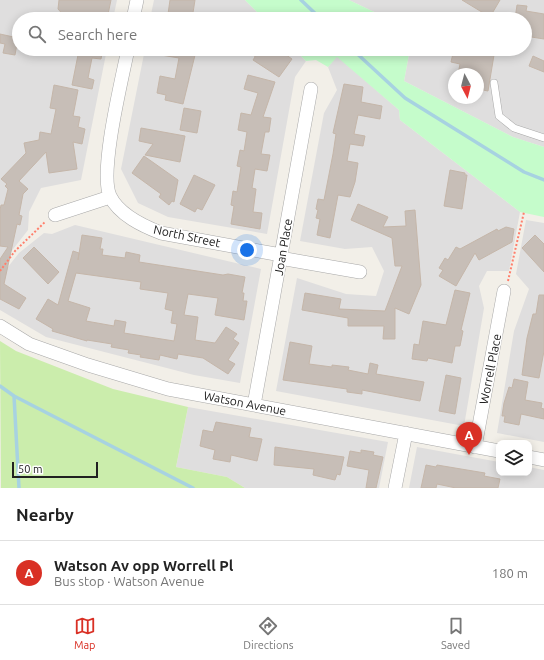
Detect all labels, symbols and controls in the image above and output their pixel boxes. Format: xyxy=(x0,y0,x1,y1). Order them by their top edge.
search box xyxy=(12,12,532,56)
icon: search xyxy=(26,23,48,45)
text: Search here xyxy=(58,26,137,43)
north arrow xyxy=(448,68,484,104)
street label: Joan Place xyxy=(272,218,294,276)
street label: North Street xyxy=(152,223,222,249)
your location xyxy=(237,240,257,260)
street label: Worrell Place xyxy=(477,333,503,405)
street label: Watson Avenue xyxy=(203,389,287,417)
pin: A xyxy=(456,422,482,455)
map controls xyxy=(496,440,532,476)
button: layers xyxy=(496,440,532,476)
scale bar xyxy=(12,460,98,479)
text: 50 m xyxy=(18,463,42,475)
text: Nearby xyxy=(16,505,74,524)
text: Watson Av opp Worrell Pl xyxy=(54,557,233,574)
text: A xyxy=(24,566,34,580)
text: 180 m xyxy=(492,566,528,580)
text: Bus stop · Watson Avenue xyxy=(54,574,204,588)
tab: Map xyxy=(74,615,96,651)
tab: Directions xyxy=(243,615,293,651)
tab: Saved xyxy=(441,615,470,651)

